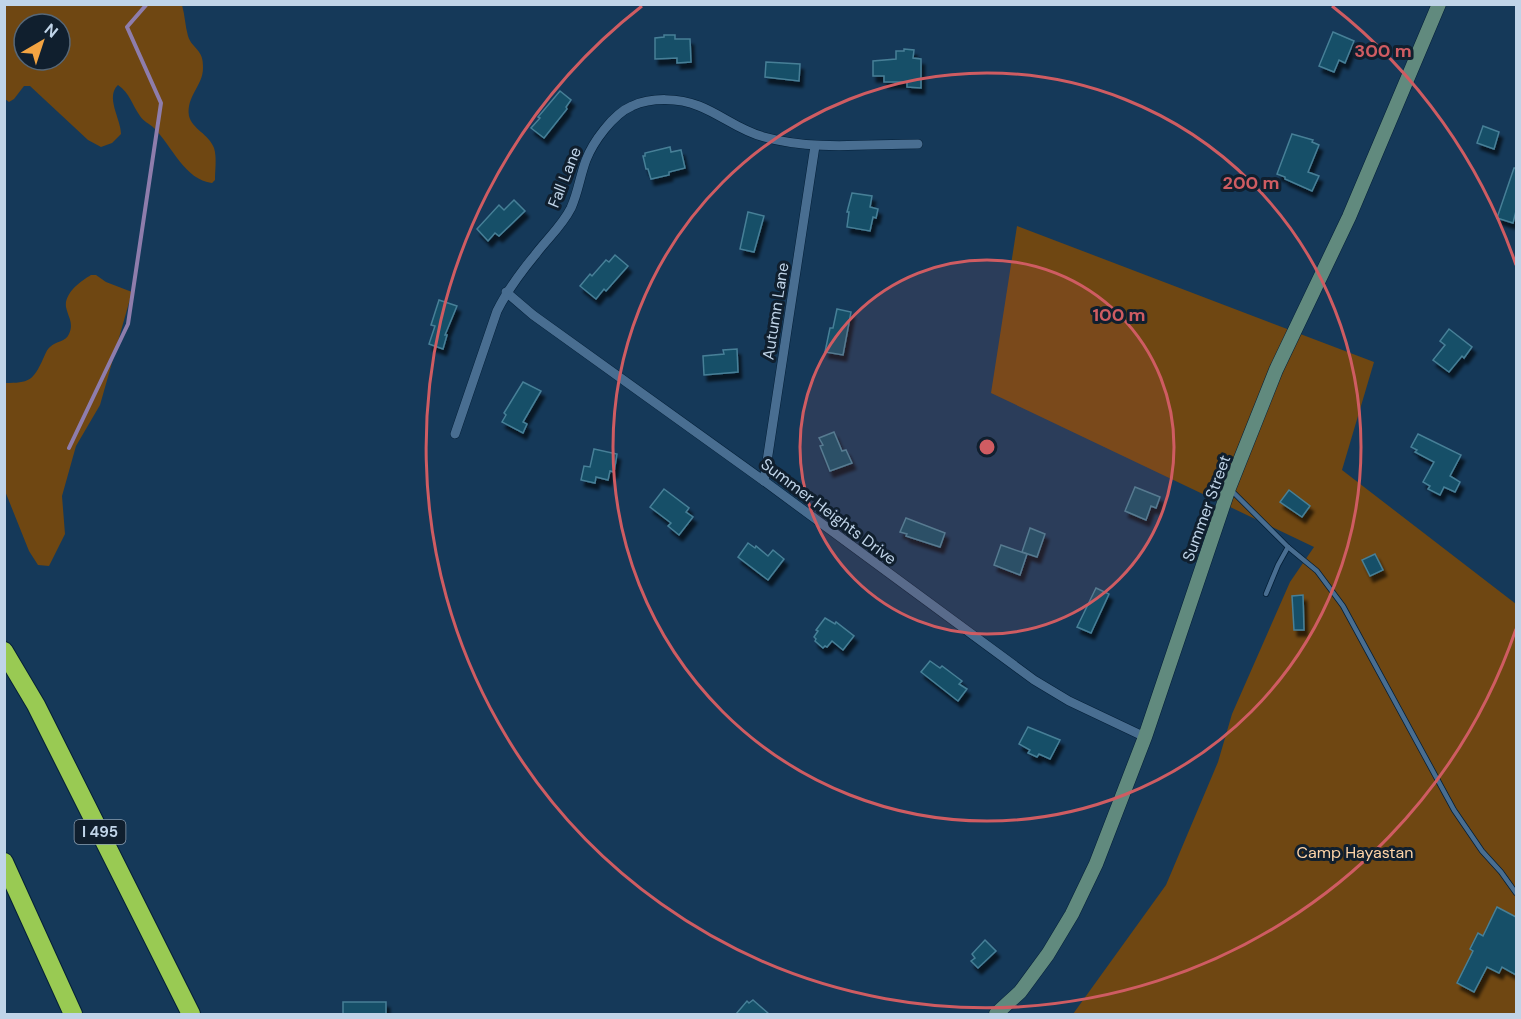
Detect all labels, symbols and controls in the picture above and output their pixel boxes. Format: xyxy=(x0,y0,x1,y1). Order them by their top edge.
north arrow xyxy=(12,12,72,72)
text: N xyxy=(40,19,62,43)
text: 300 m xyxy=(1354,39,1412,63)
street label: Fall Lane xyxy=(543,144,586,211)
text: 200 m xyxy=(1223,171,1279,195)
street label: Autumn Lane xyxy=(757,261,794,361)
text: 100 m xyxy=(1092,303,1146,327)
centre of rings xyxy=(977,437,997,457)
street label: Summer Street xyxy=(1178,452,1235,564)
street label: Summer Heights Drive xyxy=(757,453,901,569)
road number: I 495 xyxy=(74,820,126,844)
park label: Camp Hayastan xyxy=(1296,842,1414,863)

